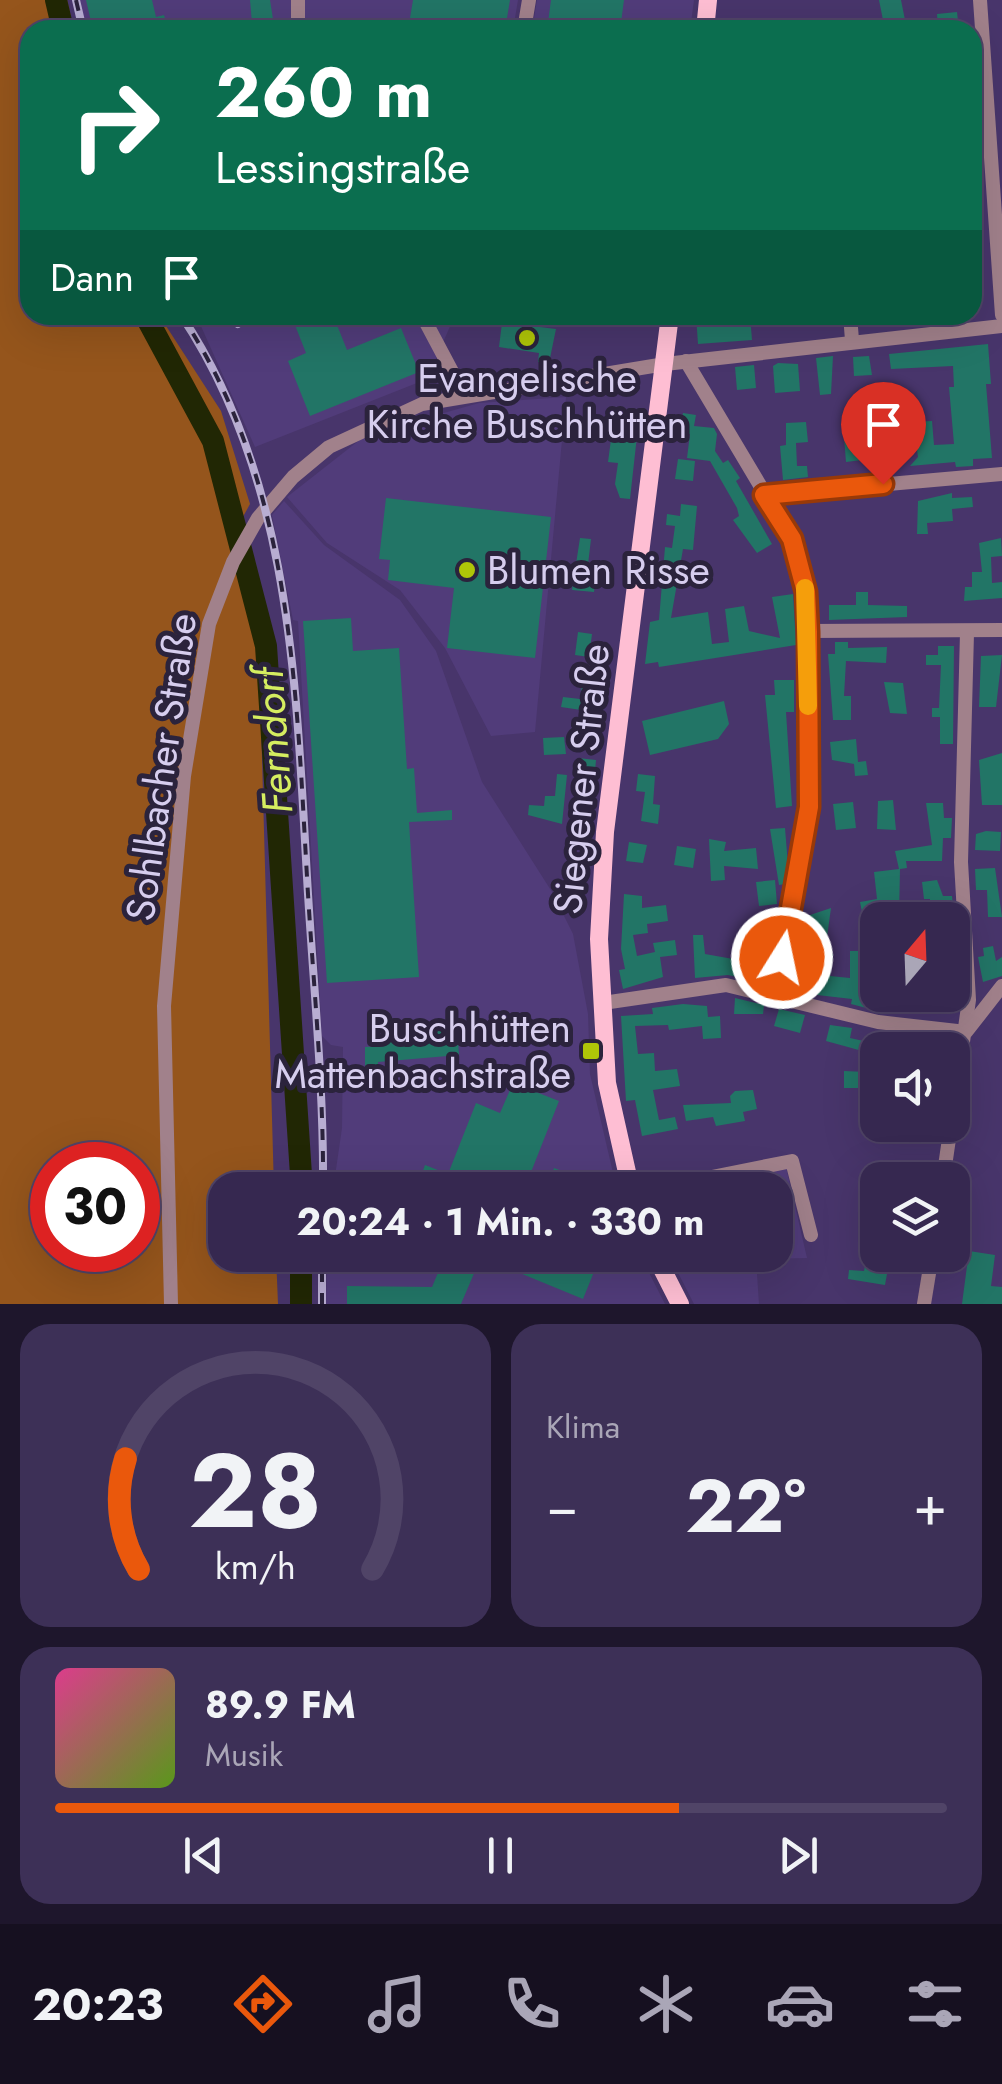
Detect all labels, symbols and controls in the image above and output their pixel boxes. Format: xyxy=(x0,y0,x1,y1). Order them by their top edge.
text: 260 m xyxy=(215,42,433,143)
icon: right xyxy=(50,60,180,190)
text: Lessingstraße xyxy=(215,135,470,200)
text: Dann xyxy=(50,250,134,305)
icon: arrive xyxy=(154,250,209,305)
marker: Evangelische Kirche Buschhütten xyxy=(516,327,538,349)
place label: Evangelische Kirche Buschhütten xyxy=(366,349,688,453)
pin xyxy=(841,382,926,485)
icon: arrive xyxy=(856,397,911,452)
place label: Blumen Risse xyxy=(487,541,710,599)
marker: Blumen Risse xyxy=(456,559,478,581)
street label: Sohlbacher Straße xyxy=(111,609,211,925)
street label: Siegener Straße xyxy=(538,641,624,917)
water label: Ferndorf xyxy=(237,660,309,816)
north arrow xyxy=(860,902,970,1012)
map controls xyxy=(860,902,970,1272)
position arrow xyxy=(730,906,834,1010)
place label: Buschhütten Mattenbachstraße xyxy=(275,999,571,1103)
button: sound xyxy=(860,1032,970,1142)
marker: Buschhütten Mattenbachstraße xyxy=(580,1040,602,1062)
speed limit sign: 30 xyxy=(30,1142,160,1272)
button: layers xyxy=(860,1162,970,1272)
text: 20:24 · 1 Min. · 330 m xyxy=(297,1194,704,1249)
text: Klima xyxy=(546,1404,620,1450)
text: 28 xyxy=(189,1416,322,1566)
text: 22° xyxy=(685,1452,806,1560)
text: − xyxy=(546,1466,578,1546)
text: + xyxy=(913,1466,947,1546)
text: km/h xyxy=(215,1541,296,1592)
text: 89.9 FM xyxy=(205,1677,356,1732)
text: Musik xyxy=(205,1732,283,1778)
icon: previous xyxy=(176,1828,231,1883)
icon: pause xyxy=(473,1828,528,1883)
icon: next xyxy=(771,1828,826,1883)
icon: directions xyxy=(228,1969,298,2039)
icon: music xyxy=(362,1969,432,2039)
icon: phone xyxy=(497,1969,567,2039)
icon: climate xyxy=(631,1969,701,2039)
icon: car xyxy=(765,1969,835,2039)
icon: filters xyxy=(900,1969,970,2039)
text: 20:23 xyxy=(32,1972,163,2037)

